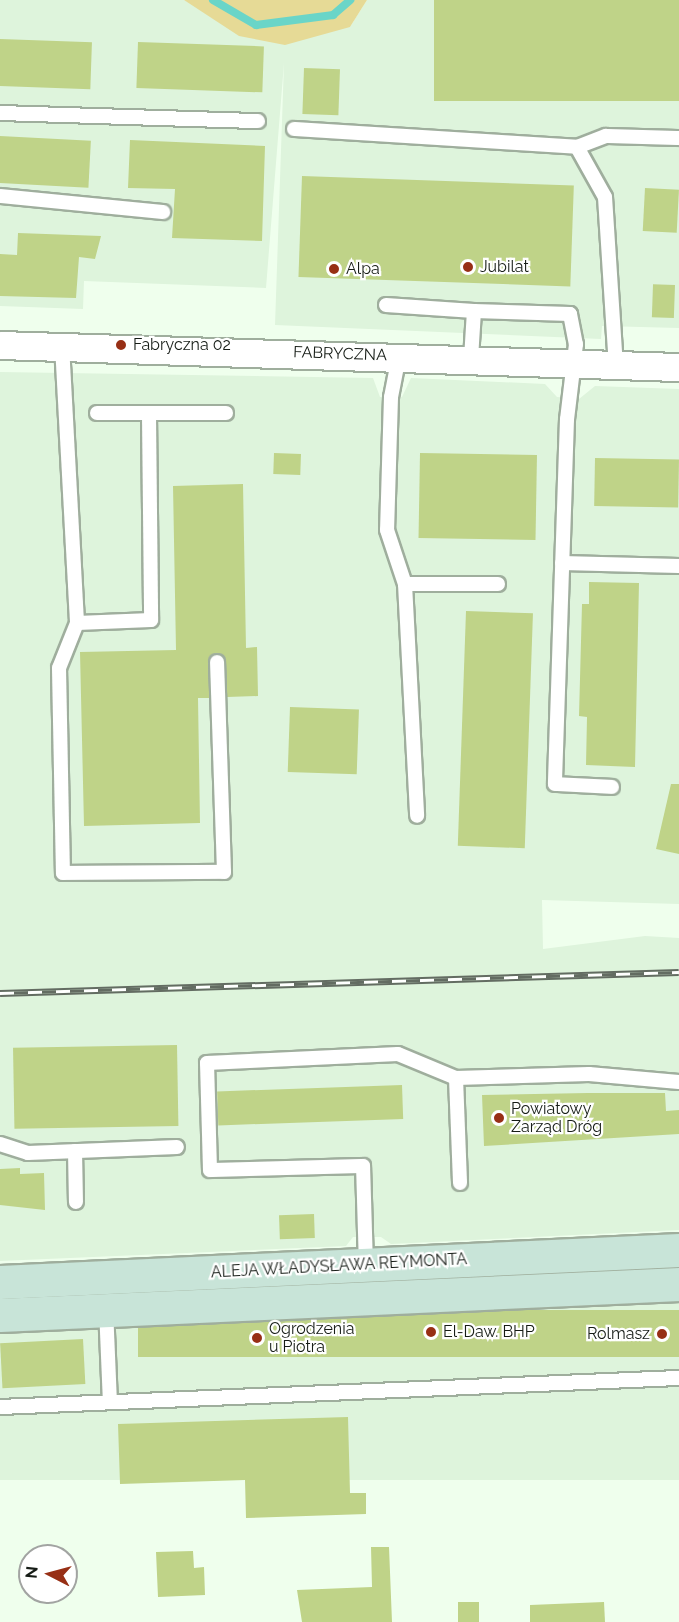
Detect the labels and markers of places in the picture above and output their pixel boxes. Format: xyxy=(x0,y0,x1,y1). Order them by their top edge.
place label: Jubilat xyxy=(480,257,529,277)
place label: Alpa xyxy=(346,259,380,279)
marker: Jubilat xyxy=(461,260,475,274)
marker: Alpa xyxy=(327,262,341,276)
place label: Fabryczna 02 xyxy=(133,335,231,355)
marker: Fabryczna 02 xyxy=(114,338,128,352)
place label: Powiatowy Zarząd Dróg xyxy=(511,1099,602,1137)
marker: Powiatowy Zarząd Dróg xyxy=(492,1111,506,1125)
place label: Ogrodzenia u Piotra xyxy=(269,1319,354,1357)
place label: El-Daw. BHP xyxy=(443,1322,535,1342)
place label: Rolmasz xyxy=(587,1324,650,1344)
marker: El-Daw. BHP xyxy=(424,1325,438,1339)
marker: Rolmasz xyxy=(655,1327,669,1341)
marker: Ogrodzenia u Piotra xyxy=(250,1331,264,1345)

